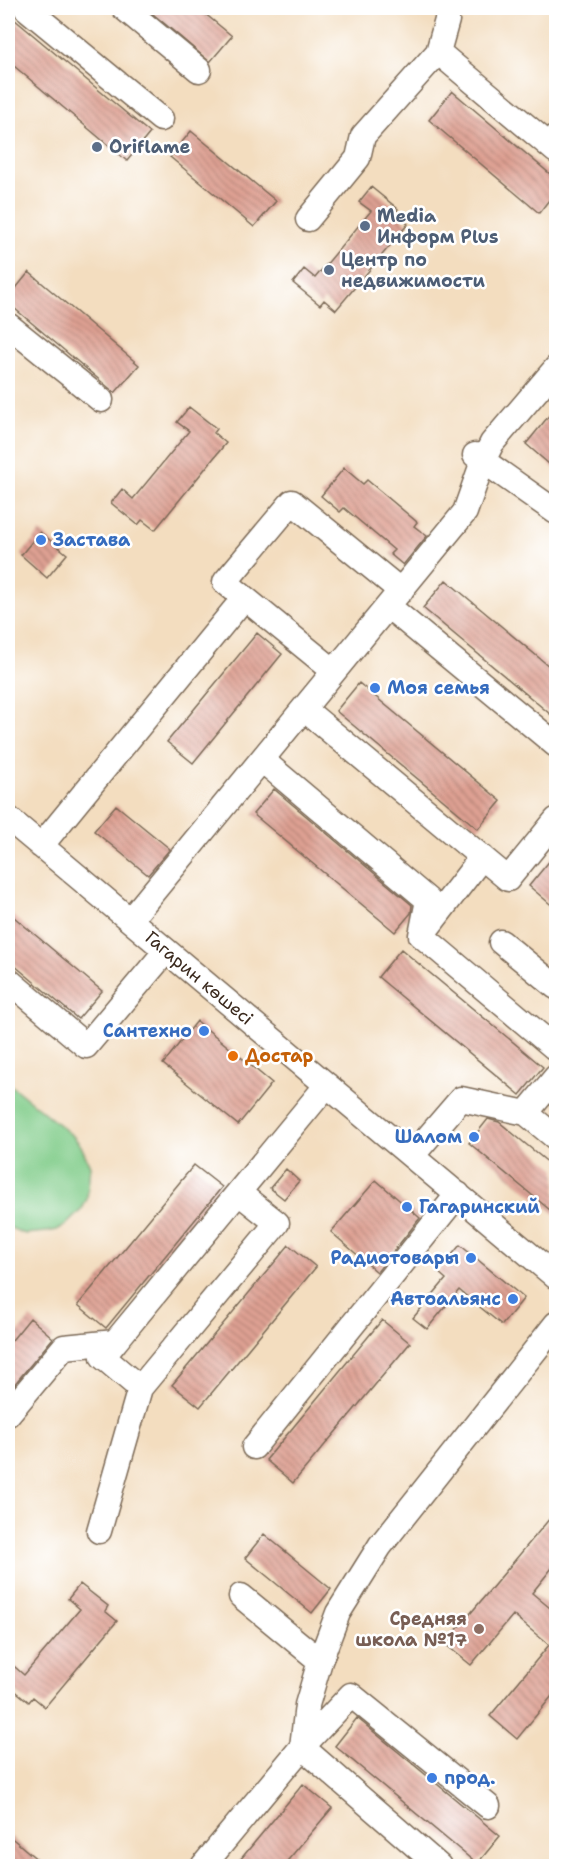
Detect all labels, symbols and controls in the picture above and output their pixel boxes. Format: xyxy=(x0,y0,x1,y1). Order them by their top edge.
place label: Oriflame xyxy=(109,135,190,159)
marker: Oriflame xyxy=(90,140,104,154)
place label: Media Информ Plus xyxy=(377,204,499,249)
marker: Media Информ Plus xyxy=(358,219,372,233)
place label: Центр по недвижимости xyxy=(341,248,486,293)
marker: Центр по недвижимости xyxy=(322,263,336,277)
place label: Застава xyxy=(53,528,131,552)
marker: Застава xyxy=(34,533,48,547)
place label: Моя семья xyxy=(387,676,490,700)
marker: Моя семья xyxy=(368,681,382,695)
street label: Гагарин көшесі xyxy=(140,926,258,1030)
place label: Сантехно xyxy=(103,1019,192,1043)
marker: Сантехно xyxy=(197,1024,211,1038)
place label: Достар xyxy=(245,1044,314,1068)
marker: Достар xyxy=(226,1049,240,1063)
place label: Шалом xyxy=(395,1125,462,1149)
marker: Шалом xyxy=(467,1130,481,1144)
place label: Гагаринский xyxy=(419,1195,540,1219)
marker: Гагаринский xyxy=(400,1200,414,1214)
place label: Радиотовары xyxy=(331,1246,459,1270)
marker: Радиотовары xyxy=(464,1251,478,1265)
place label: Автоальянс xyxy=(390,1287,501,1311)
marker: Автоальянс xyxy=(506,1292,520,1306)
place label: Средняя школа №17 xyxy=(355,1607,467,1652)
marker: Средняя школа №17 xyxy=(472,1622,486,1636)
place label: прод. xyxy=(444,1766,496,1790)
marker: прод. xyxy=(425,1771,439,1785)

